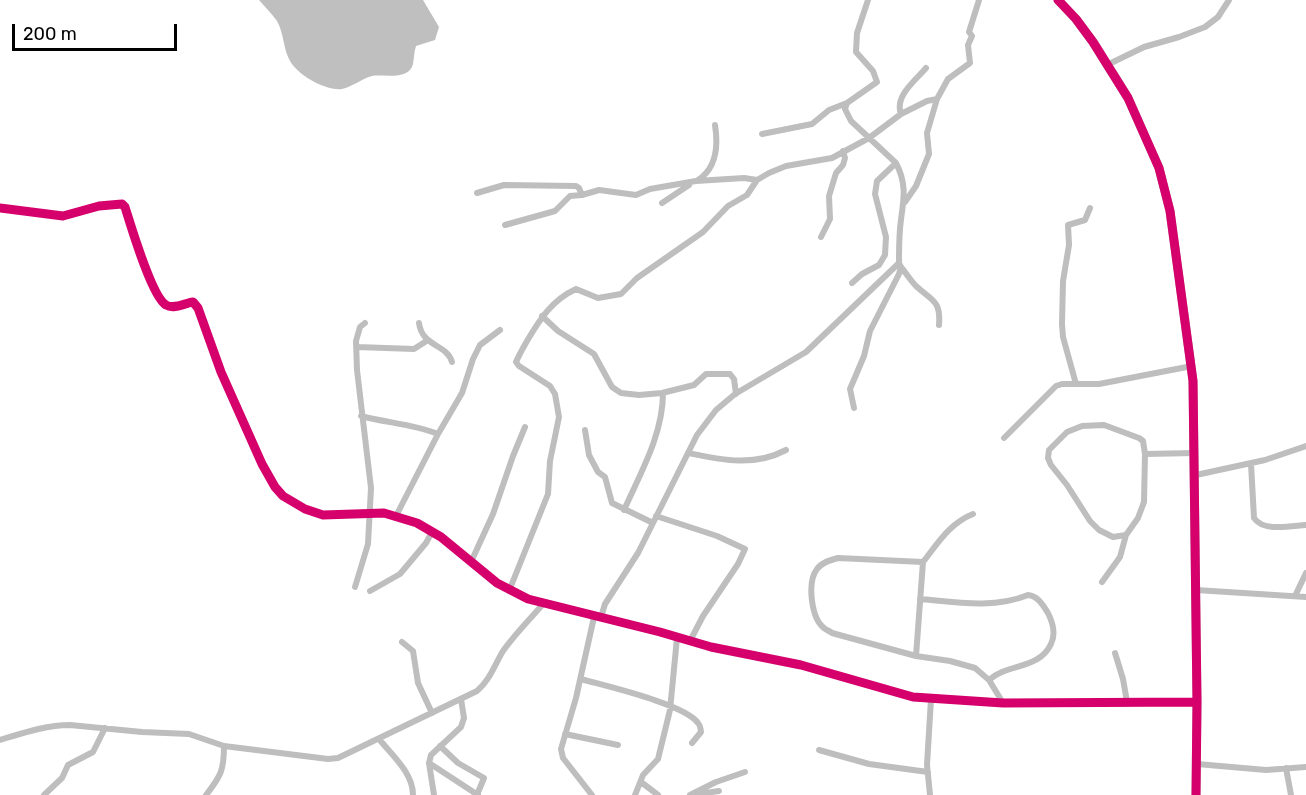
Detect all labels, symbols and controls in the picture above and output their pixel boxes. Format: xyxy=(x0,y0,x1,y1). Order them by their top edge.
scale bar xyxy=(15,12,180,50)
text: 200 m xyxy=(23,23,77,45)

